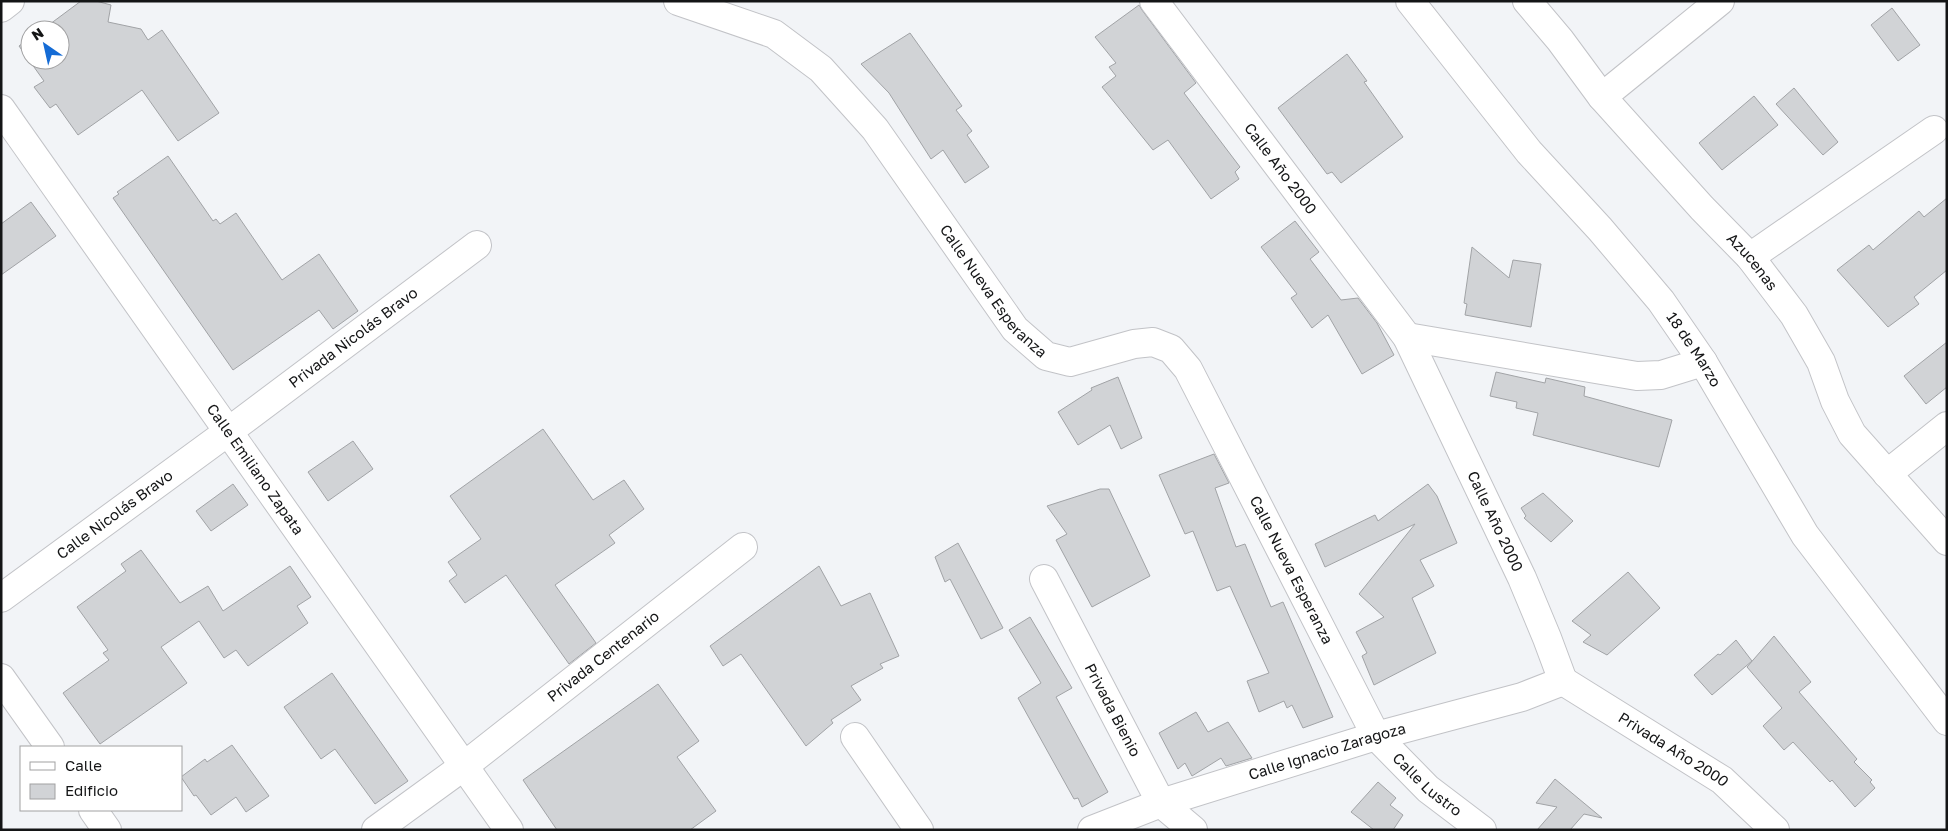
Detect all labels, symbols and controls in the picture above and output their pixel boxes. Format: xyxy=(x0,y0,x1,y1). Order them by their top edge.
north arrow xyxy=(20,20,70,70)
text: N xyxy=(28,24,47,44)
street label: Calle Año 2000 xyxy=(1241,119,1321,217)
street label: Calle Nueva Esperanza xyxy=(937,221,1051,361)
street label: Azucenas xyxy=(1724,229,1782,294)
street label: Privada Nicolás Bravo xyxy=(285,283,421,391)
street label: 18 de Marzo xyxy=(1663,308,1726,390)
street label: Calle Emiliano Zapata xyxy=(204,400,308,538)
street label: Calle Nicolás Bravo xyxy=(53,465,176,562)
street label: Calle Año 2000 xyxy=(1464,468,1528,574)
street label: Calle Nueva Esperanza xyxy=(1246,492,1337,647)
street label: Privada Centenario xyxy=(543,606,662,705)
street label: Privada Bienio xyxy=(1082,660,1145,759)
street label: Privada Año 2000 xyxy=(1615,708,1733,790)
street label: Calle Ignacio Zaragoza xyxy=(1246,718,1407,783)
legend xyxy=(20,746,182,811)
street label: Calle Lustro xyxy=(1389,749,1466,819)
text: Calle xyxy=(65,756,102,774)
text: Edificio xyxy=(65,781,118,799)

